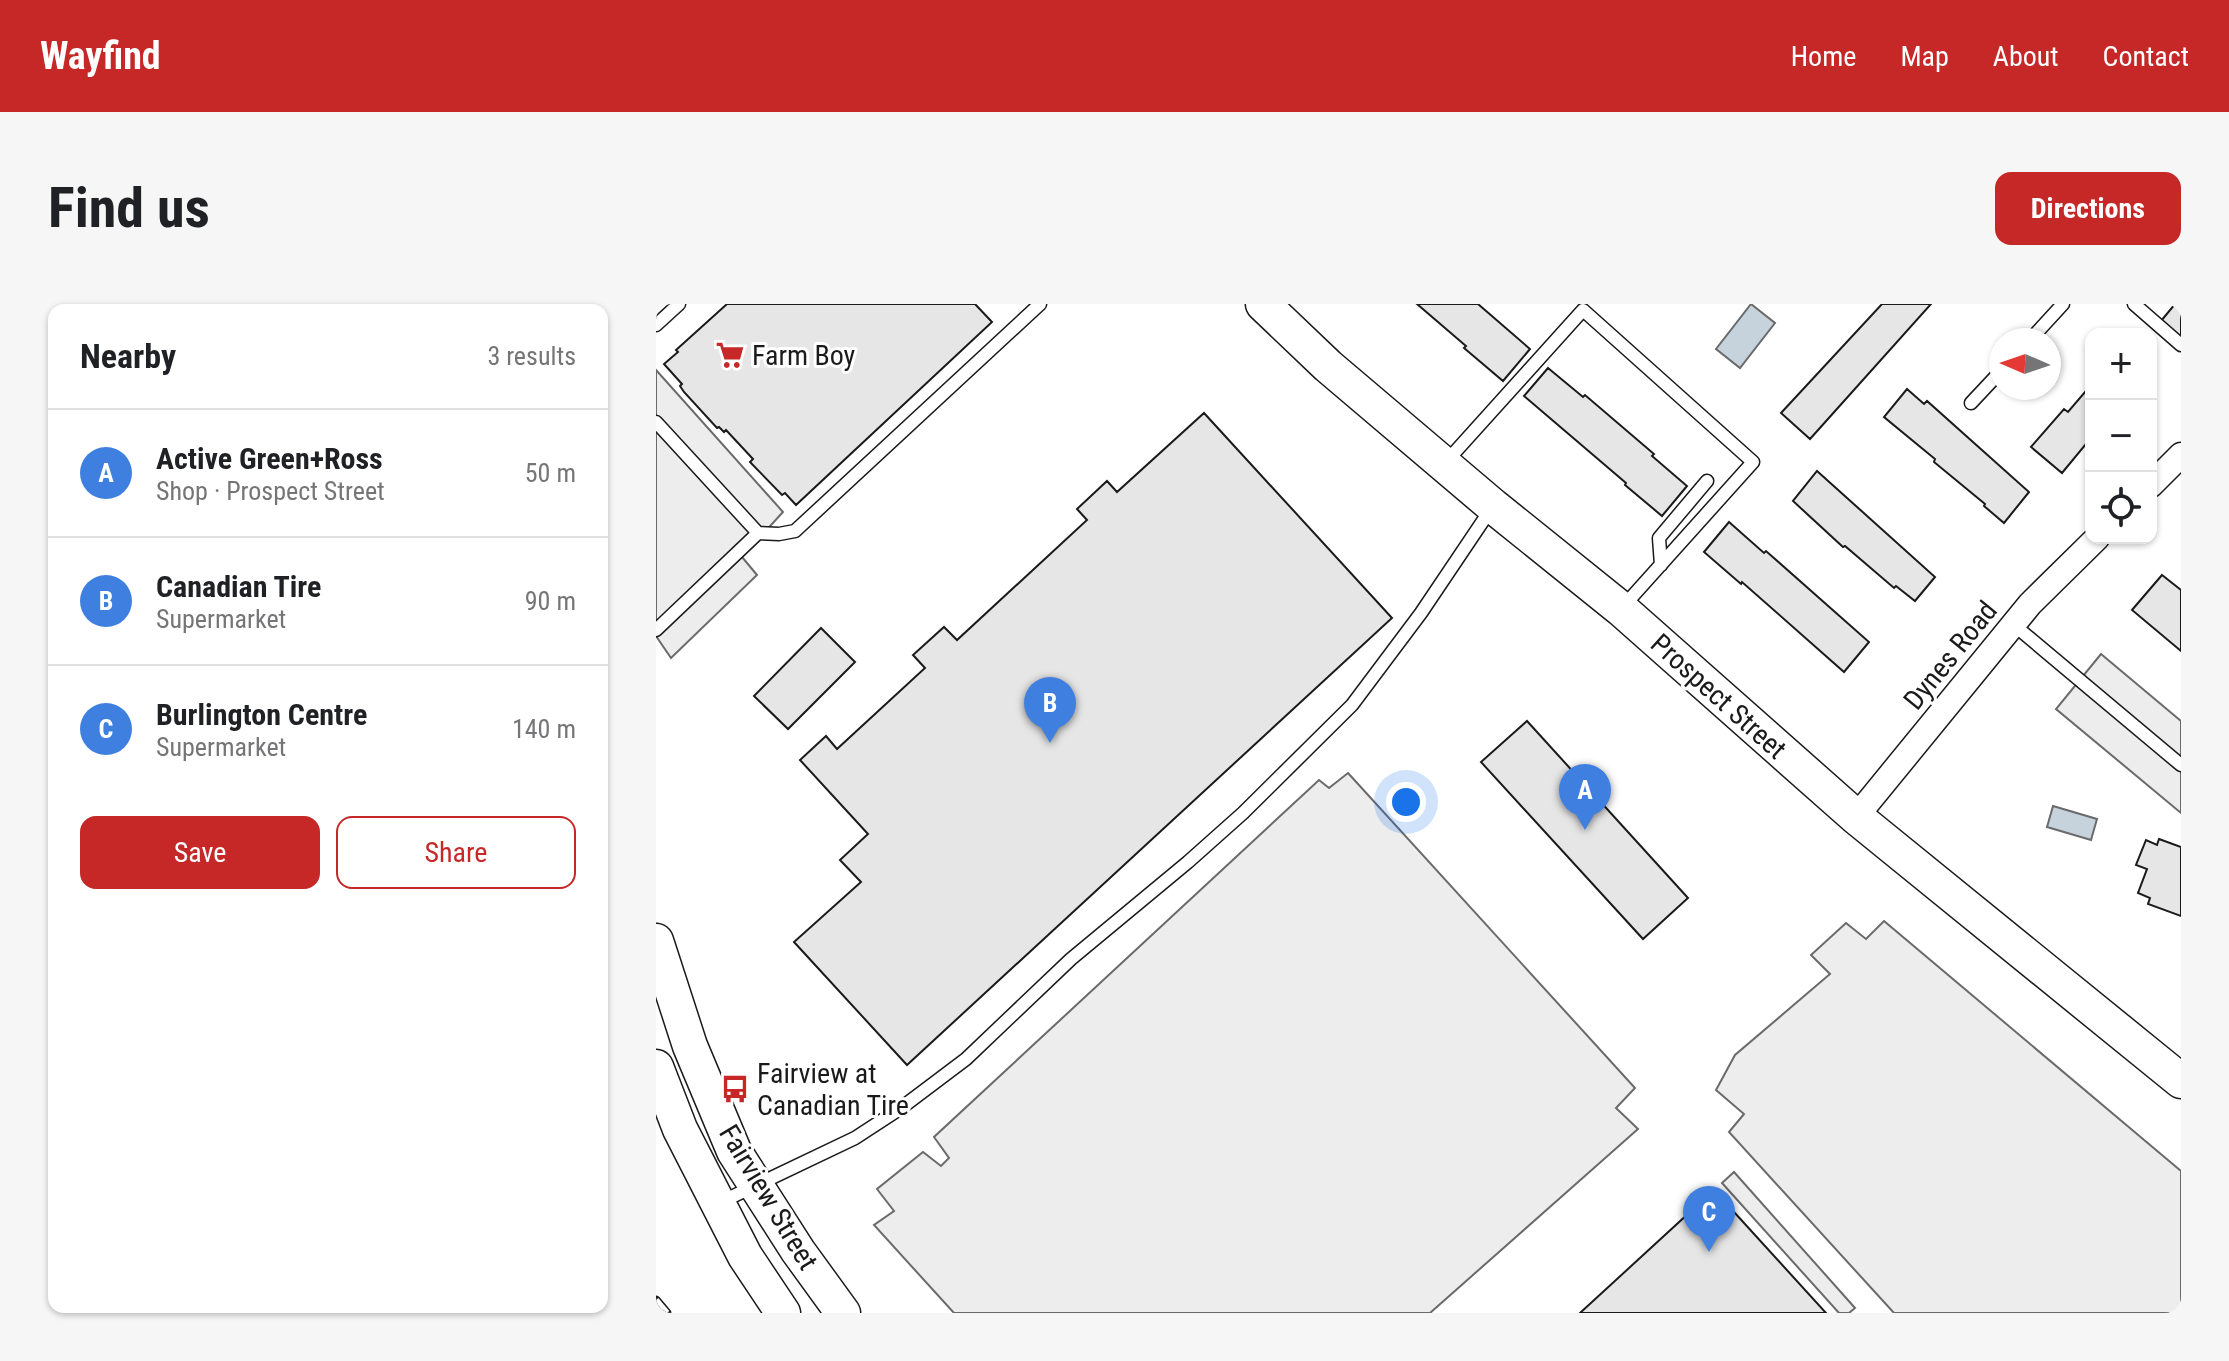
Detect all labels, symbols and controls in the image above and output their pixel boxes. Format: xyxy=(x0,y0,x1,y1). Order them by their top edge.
text: Wayfind xyxy=(40,34,161,78)
text: Home xyxy=(1791,40,1856,73)
text: Map xyxy=(1900,40,1949,73)
text: About xyxy=(1993,40,2059,73)
text: Contact xyxy=(2103,40,2189,73)
button: Directions xyxy=(1995,172,2181,245)
text: Find us xyxy=(48,175,210,241)
north arrow xyxy=(1989,328,2061,400)
map controls xyxy=(2085,328,2157,544)
button: + xyxy=(2085,328,2157,400)
text: Nearby xyxy=(80,336,176,376)
place label: Farm Boy xyxy=(752,339,856,372)
supermarket icon: Farm Boy xyxy=(715,340,745,370)
text: 3 results xyxy=(487,341,576,371)
button: − xyxy=(2085,400,2157,472)
text: Active Green+Ross xyxy=(156,441,383,476)
text: A xyxy=(98,458,114,488)
text: 50 m xyxy=(525,458,576,488)
button: locate xyxy=(2085,472,2157,544)
text: Shop · Prospect Street xyxy=(156,476,385,506)
text: Canadian Tire xyxy=(156,569,321,604)
text: B xyxy=(99,586,113,616)
text: 90 m xyxy=(525,586,576,616)
street label: Dynes Road xyxy=(1897,595,2004,716)
text: Supermarket xyxy=(156,604,286,634)
street label: Prospect Street xyxy=(1644,627,1793,766)
pin: B xyxy=(1024,677,1076,743)
text: Burlington Centre xyxy=(156,697,367,732)
text: C xyxy=(99,714,113,744)
text: 140 m xyxy=(512,714,576,744)
text: Supermarket xyxy=(156,732,286,762)
pin: A xyxy=(1559,764,1611,830)
your location xyxy=(1386,782,1426,822)
button: Save xyxy=(80,816,320,889)
button: Share xyxy=(336,816,576,889)
place label: Fairview at Canadian Tire xyxy=(757,1057,909,1122)
bus stop icon: Fairview at Canadian Tire xyxy=(720,1074,750,1104)
street label: Fairview Street xyxy=(712,1119,825,1276)
pin: C xyxy=(1683,1186,1735,1252)

